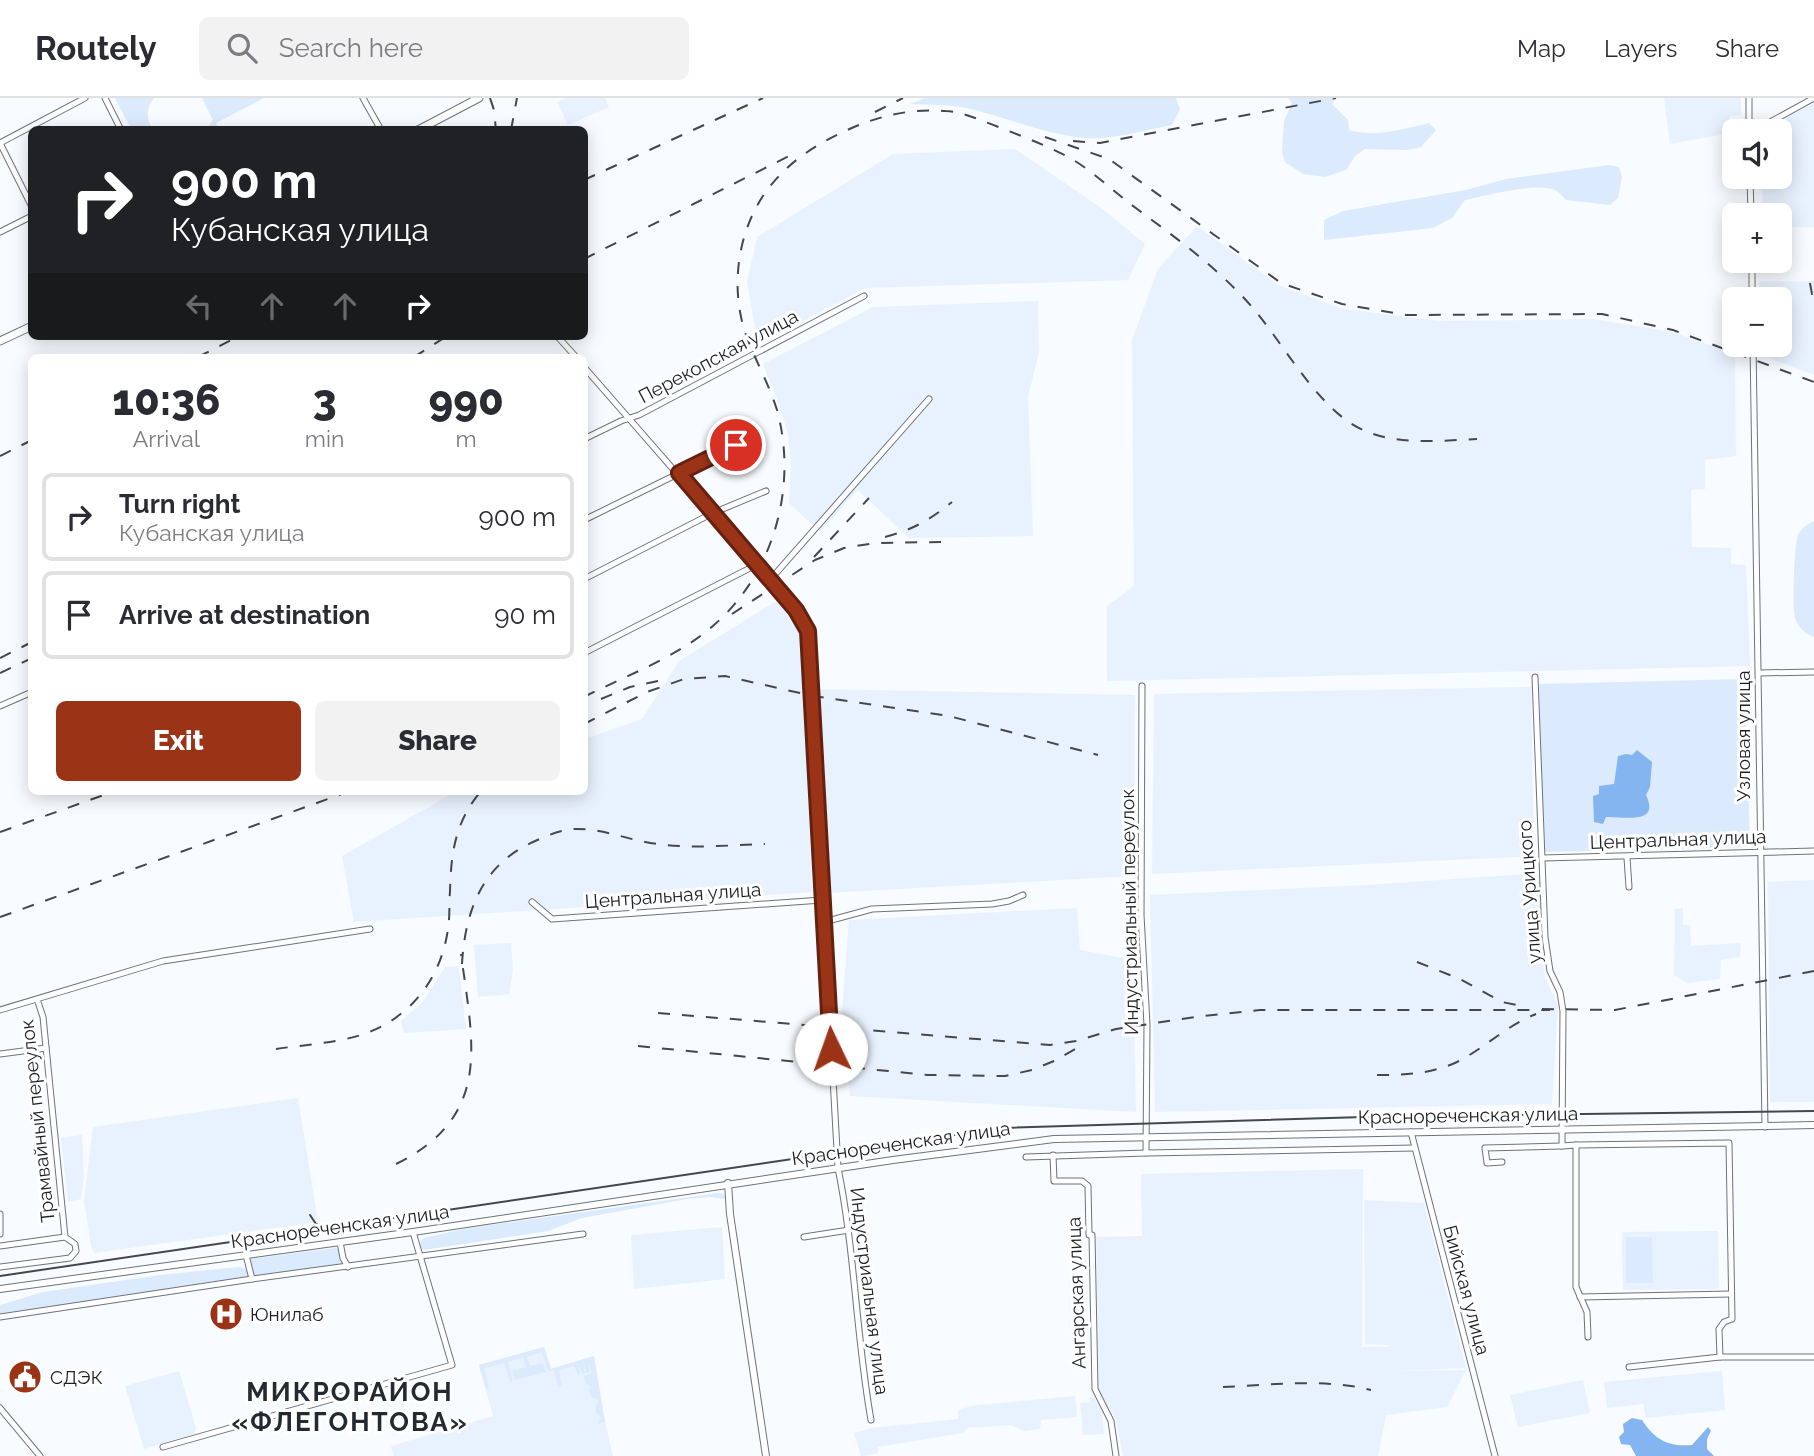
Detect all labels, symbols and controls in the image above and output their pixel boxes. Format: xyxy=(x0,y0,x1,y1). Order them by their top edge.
search box xyxy=(199,17,689,80)
text: Routely xyxy=(35,29,157,68)
icon: search xyxy=(223,29,261,67)
text: Search here xyxy=(279,33,423,63)
text: Map xyxy=(1517,34,1566,63)
text: Layers xyxy=(1604,34,1677,63)
text: Share xyxy=(1715,34,1779,63)
map controls xyxy=(1722,119,1792,357)
button: sound xyxy=(1722,119,1792,189)
text: 900 m xyxy=(171,152,317,209)
icon: right xyxy=(56,154,147,245)
button: + xyxy=(1722,203,1792,273)
text: Кубанская улица xyxy=(171,211,429,248)
icon: left xyxy=(180,287,218,325)
icon: ahead xyxy=(253,287,291,325)
icon: ahead xyxy=(326,287,364,325)
icon: right xyxy=(399,287,437,325)
button: − xyxy=(1722,287,1792,357)
street label: Перекопская улица xyxy=(634,305,802,407)
text: 10:36 xyxy=(112,376,221,425)
text: 3 xyxy=(313,376,337,425)
text: 990 xyxy=(429,376,504,425)
pin xyxy=(706,415,766,475)
text: Arrival xyxy=(133,425,200,452)
text: min xyxy=(305,425,344,452)
text: m xyxy=(456,425,477,452)
icon: arrive xyxy=(717,426,755,464)
text: Turn right xyxy=(119,489,240,519)
icon: right xyxy=(60,498,98,536)
text: 900 m xyxy=(478,502,556,532)
text: Кубанская улица xyxy=(119,519,304,546)
icon: arrive xyxy=(60,596,98,634)
text: Arrive at destination xyxy=(119,600,370,630)
text: 90 m xyxy=(494,600,556,630)
street label: Узловая улица xyxy=(1732,671,1754,802)
button: Exit xyxy=(56,701,301,781)
button: Share xyxy=(315,701,560,781)
street label: Индустриальный переулок xyxy=(1116,789,1142,1035)
street label: улица Урицкого xyxy=(1513,819,1545,965)
street label: Центральная улица xyxy=(1589,825,1767,853)
street label: Центральная улица xyxy=(584,878,762,912)
position arrow xyxy=(794,1012,868,1086)
street label: Трамвайный переулок xyxy=(15,1018,59,1224)
street label: Краснореченская улица xyxy=(1358,1102,1578,1128)
street label: Краснореченская улица xyxy=(790,1117,1012,1169)
street label: Индустриальная улица xyxy=(846,1186,894,1396)
street label: Краснореченская улица xyxy=(229,1200,451,1252)
street label: Ангарская улица xyxy=(1062,1217,1090,1369)
street label: Бийская улица xyxy=(1439,1223,1495,1357)
hospital icon: Юнилаб xyxy=(207,1295,245,1333)
place label: Юнилаб xyxy=(250,1303,324,1325)
public building icon: СДЭК xyxy=(6,1358,44,1396)
place label: СДЭК xyxy=(50,1366,103,1388)
district label: МИКРОРАЙОН «ФЛЕГОНТОВА» xyxy=(231,1377,469,1437)

